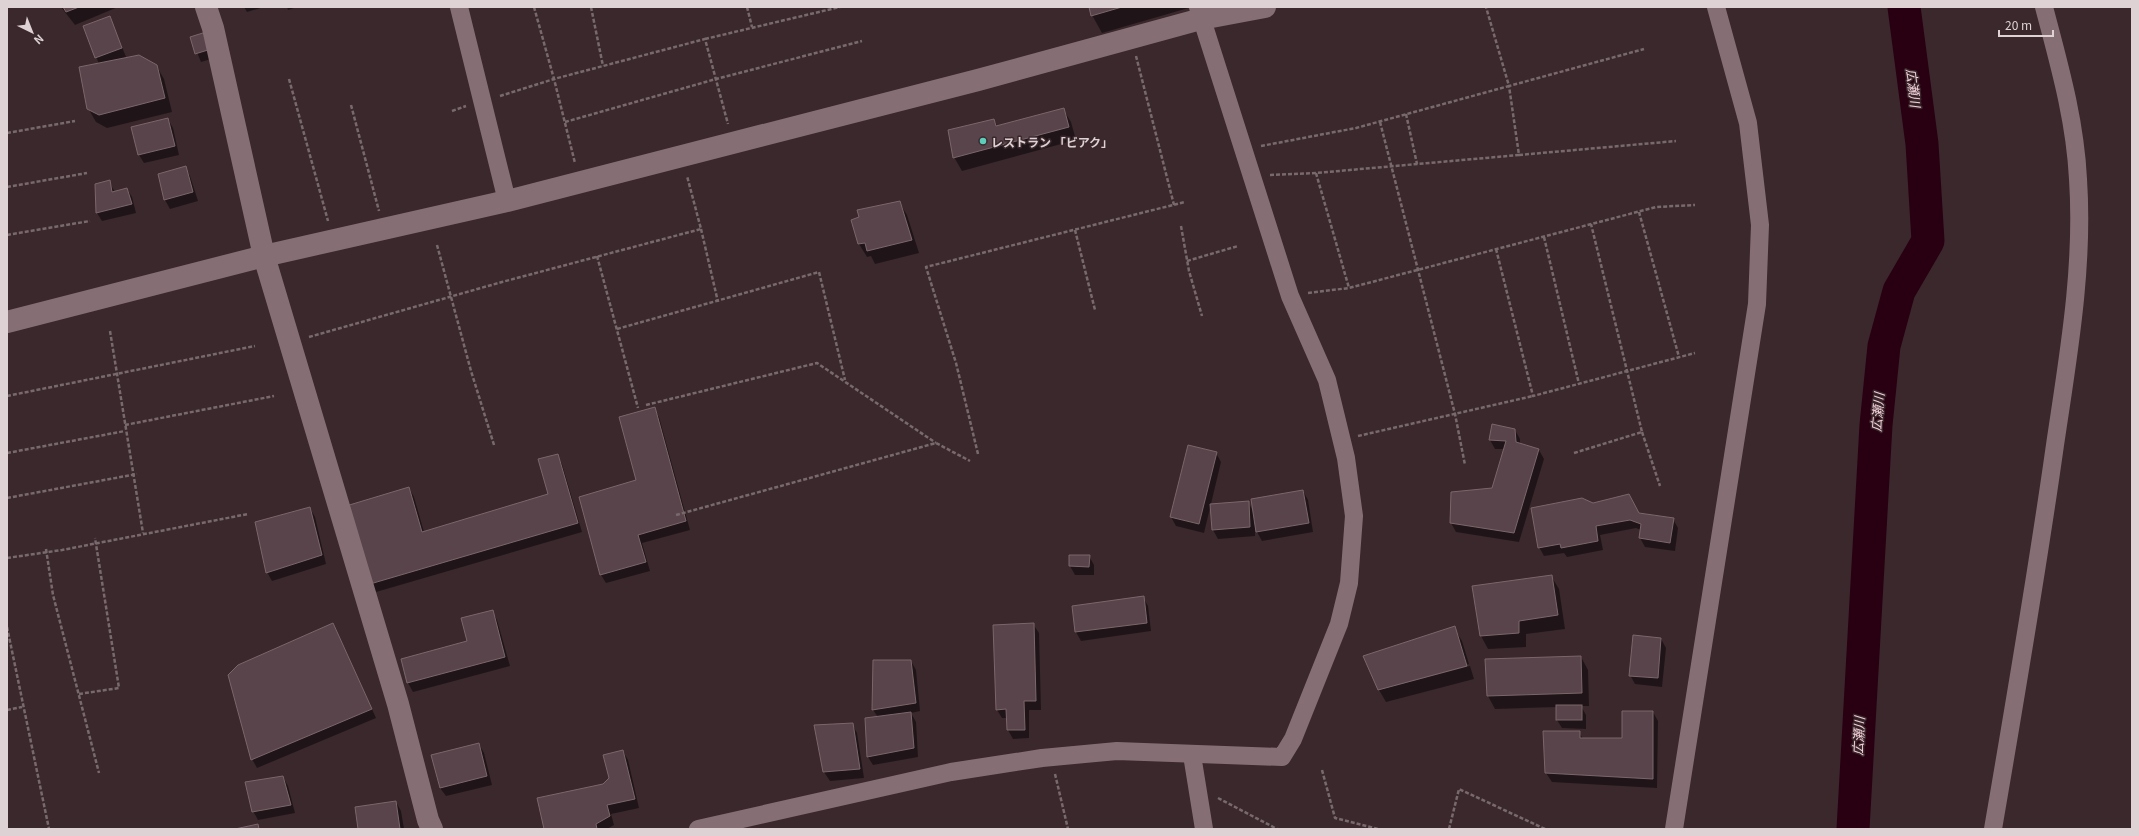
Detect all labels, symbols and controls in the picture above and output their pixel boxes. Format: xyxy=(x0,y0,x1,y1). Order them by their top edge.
north arrow xyxy=(12,12,52,52)
scale bar xyxy=(1999,12,2053,38)
text: 20 m xyxy=(2005,16,2032,33)
text: N xyxy=(31,31,48,49)
water label: 広瀬川 xyxy=(1902,67,1926,110)
place label: レストラン 「ビアク」 xyxy=(991,133,1113,150)
marker: レストラン 「ビアク」 xyxy=(978,136,988,146)
water label: 広瀬川 xyxy=(1866,390,1888,432)
water label: 広瀬川 xyxy=(1847,714,1869,756)

